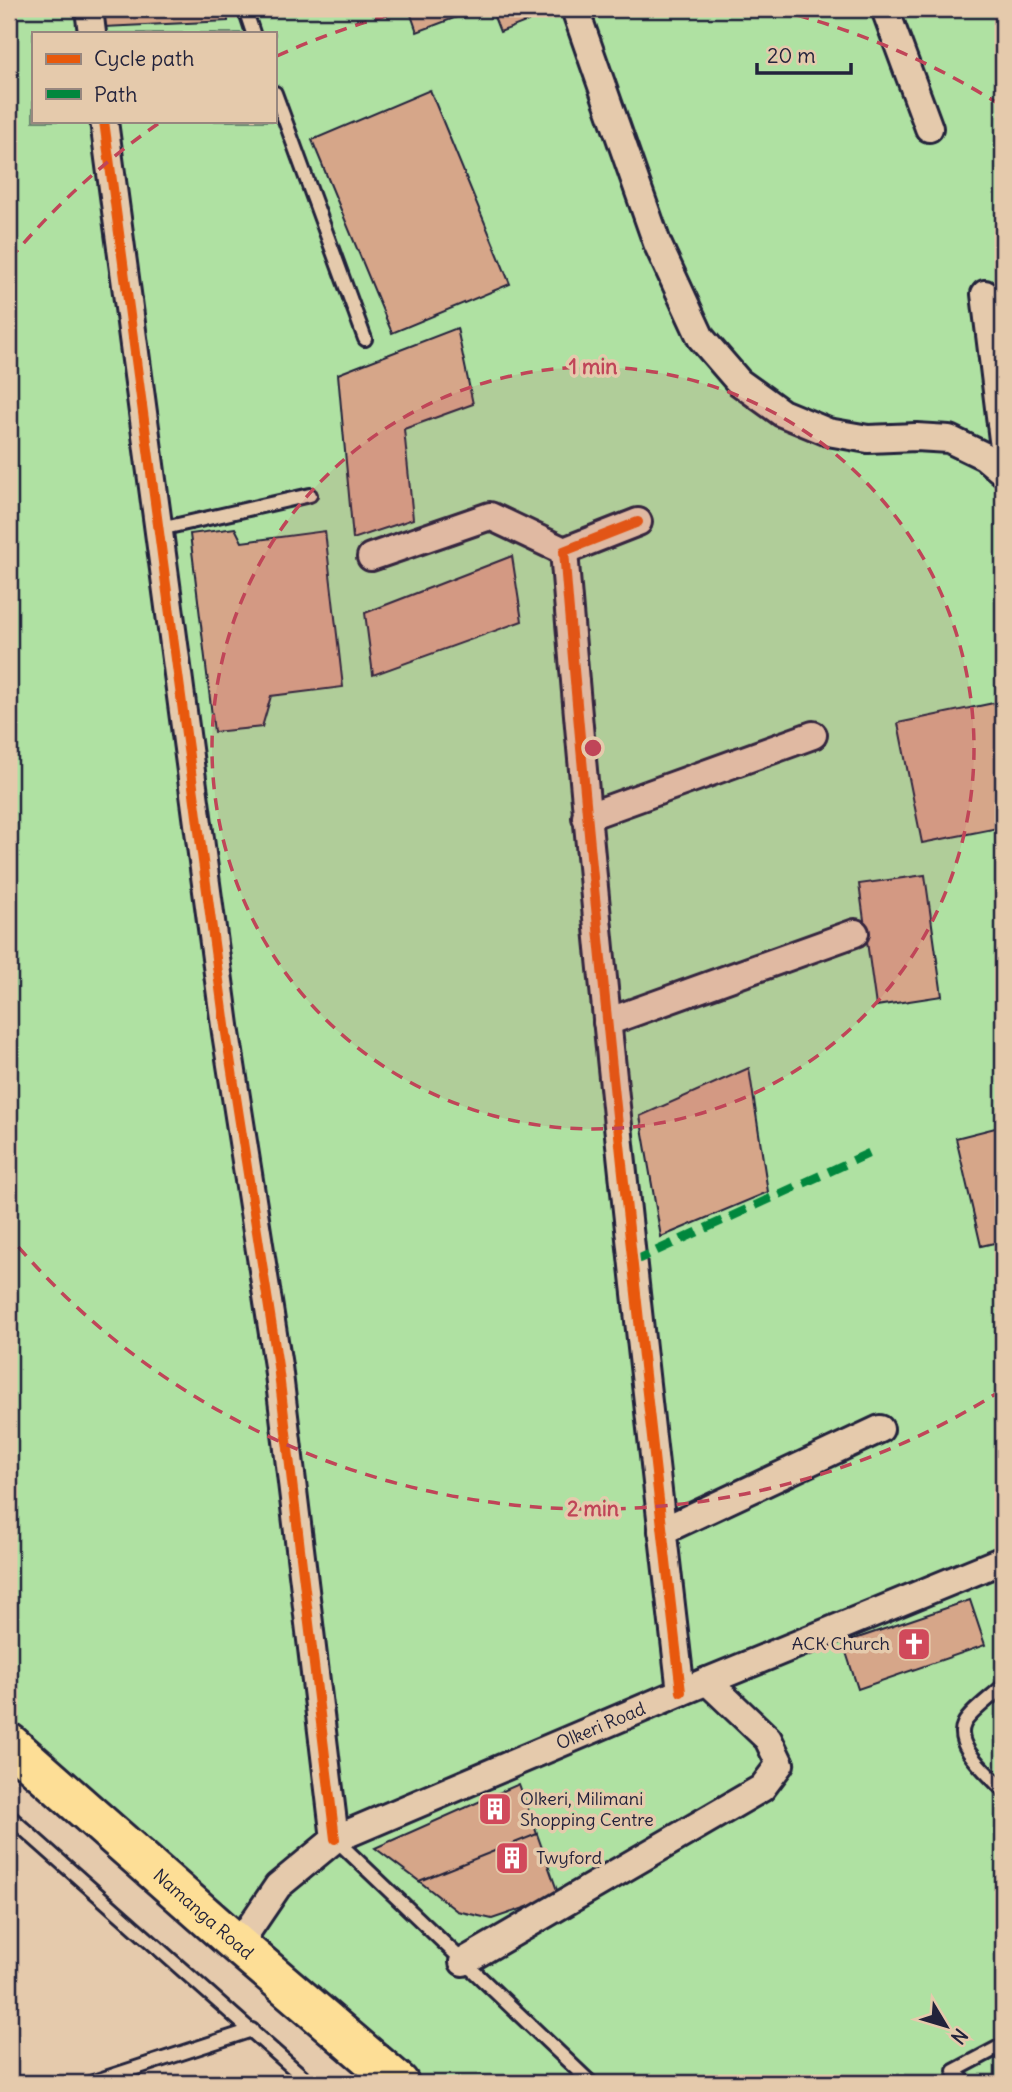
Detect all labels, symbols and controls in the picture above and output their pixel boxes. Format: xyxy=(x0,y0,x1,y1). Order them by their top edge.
legend xyxy=(32,32,276,122)
scale bar xyxy=(757,32,851,76)
text: 20 m xyxy=(767,42,816,69)
text: Cycle path xyxy=(94,45,194,72)
text: Path xyxy=(94,81,137,108)
text: 1 min xyxy=(569,353,617,380)
centre of rings xyxy=(581,736,605,760)
text: 2 min xyxy=(567,1495,619,1522)
church icon: ACK Church xyxy=(895,1625,933,1663)
place label: ACK Church xyxy=(792,1632,890,1655)
street label: Olkeri Road xyxy=(553,1696,649,1755)
place label: Olkeri, Milimani Shopping Centre xyxy=(520,1787,654,1831)
building icon: Olkeri, Milimani Shopping Centre xyxy=(476,1790,514,1828)
building icon: Twyford xyxy=(493,1839,531,1877)
place label: Twyford xyxy=(536,1846,603,1869)
street label: Namanga Road xyxy=(149,1864,259,1964)
north arrow xyxy=(911,1990,981,2060)
text: N xyxy=(946,2024,973,2049)

